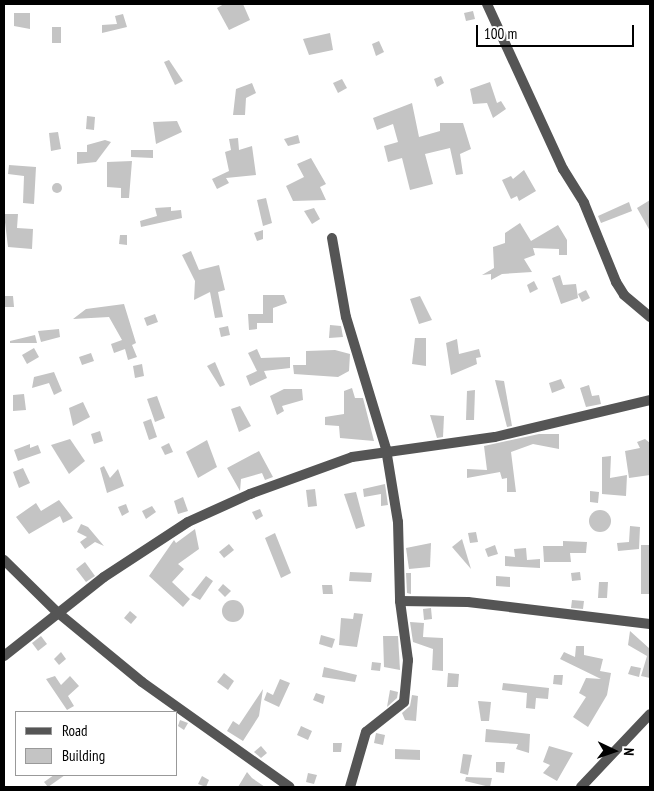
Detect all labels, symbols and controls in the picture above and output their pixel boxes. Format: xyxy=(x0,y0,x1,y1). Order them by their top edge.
scale bar xyxy=(479,15,636,47)
text: 100 m xyxy=(484,24,517,43)
legend xyxy=(15,711,178,776)
text: Road xyxy=(62,721,88,740)
north arrow xyxy=(589,726,639,776)
text: Building xyxy=(62,746,105,765)
text: N xyxy=(620,748,638,756)

